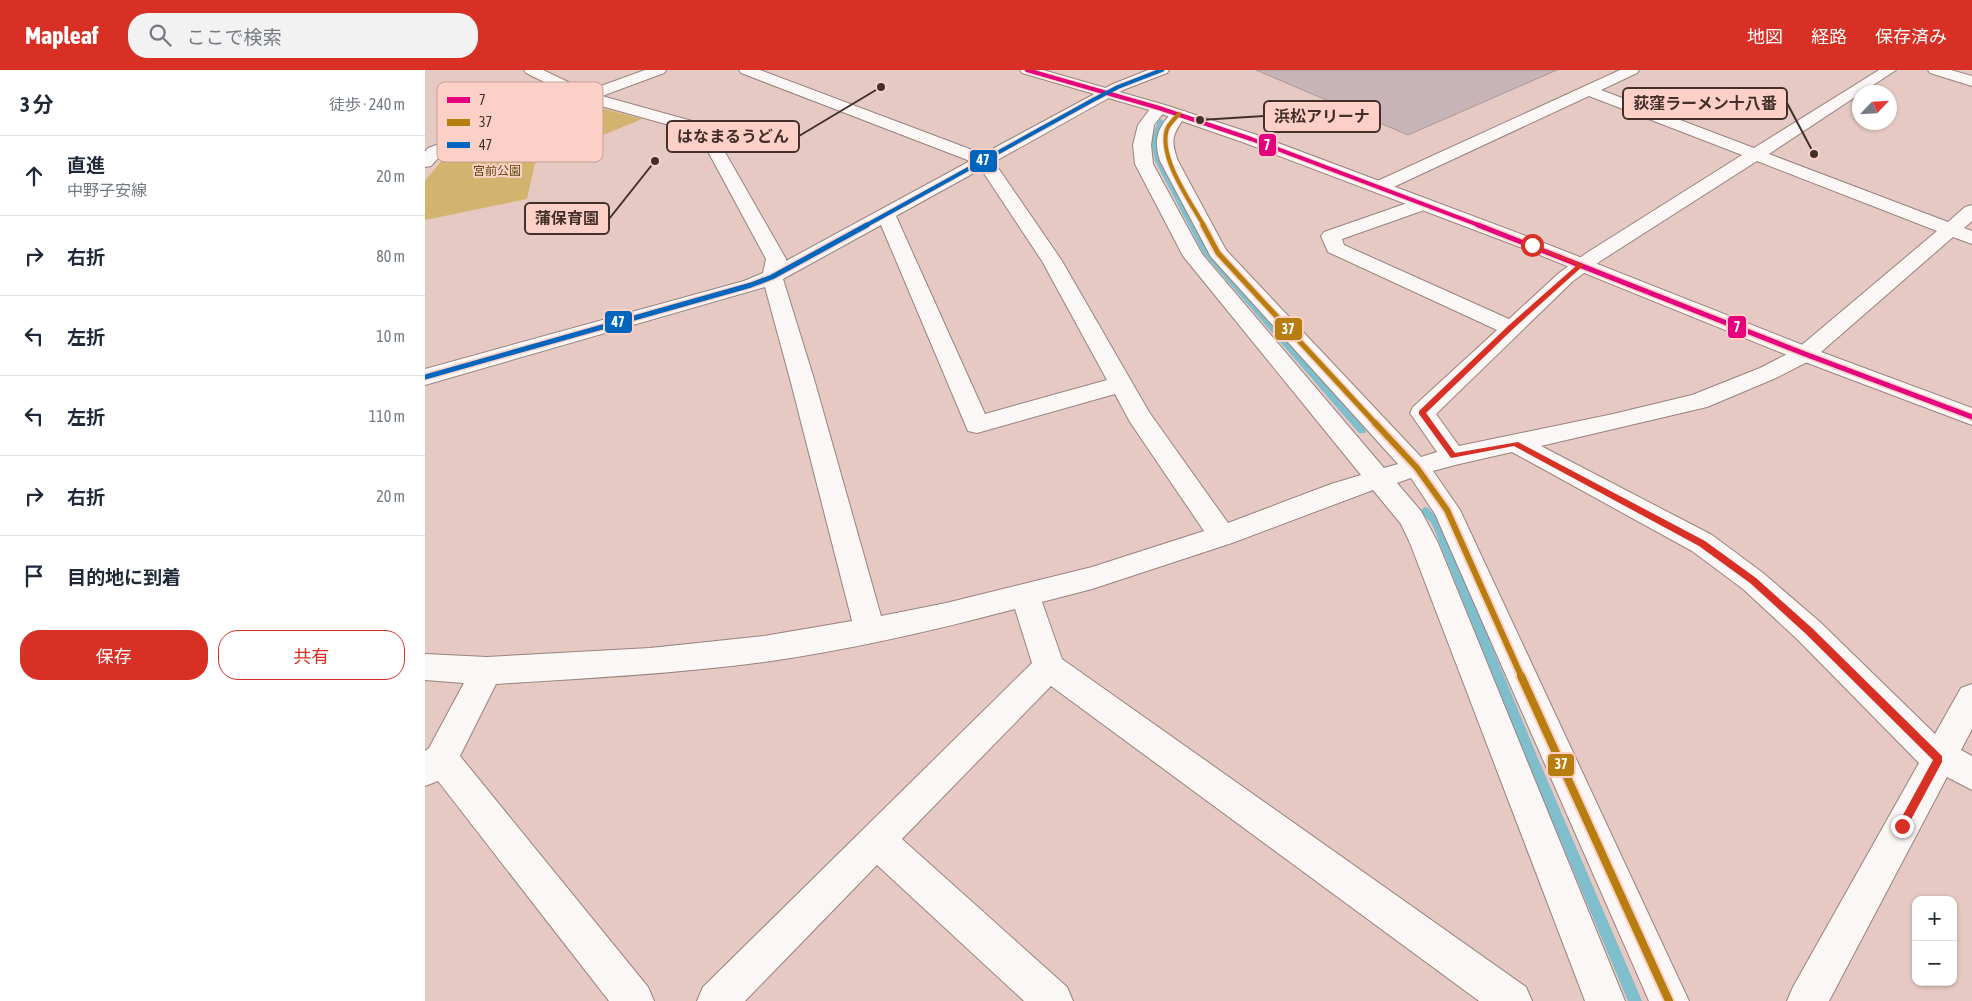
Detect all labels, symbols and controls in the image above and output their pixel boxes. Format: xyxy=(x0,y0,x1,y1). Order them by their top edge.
search box xyxy=(128,13,478,58)
icon: search xyxy=(146,21,174,49)
text: Mapleaf xyxy=(25,22,98,49)
text: ここで検索 xyxy=(186,26,281,48)
text: 地図 xyxy=(1747,26,1783,47)
text: 経路 xyxy=(1811,26,1847,47)
text: 保存済み xyxy=(1875,26,1947,47)
legend xyxy=(437,82,603,162)
north arrow xyxy=(1852,85,1897,130)
callout: 荻窪ラーメン十八番 xyxy=(1623,88,1787,119)
text: 3 分 xyxy=(20,92,54,116)
text: 7 xyxy=(479,92,486,108)
text: 荻窪ラーメン十八番 xyxy=(1633,94,1777,112)
text: 徒歩 · 240 m xyxy=(329,95,405,113)
callout: 浜松アリーナ xyxy=(1264,101,1380,132)
text: 浜松アリーナ xyxy=(1274,107,1370,125)
text: 37 xyxy=(479,114,492,130)
callout: はなまるうどん xyxy=(667,121,799,152)
text: はなまるうどん xyxy=(677,127,789,145)
line badge: 7 xyxy=(1258,133,1277,157)
text: 47 xyxy=(479,137,492,153)
text: 7 xyxy=(1264,137,1270,153)
line badge: 47 xyxy=(969,149,998,173)
text: 47 xyxy=(975,152,990,168)
text: 直進 xyxy=(67,154,105,176)
icon: ahead xyxy=(20,162,48,190)
park label: 宮前公園 xyxy=(473,164,521,178)
text: 20 m xyxy=(376,167,405,185)
text: 中野子安線 xyxy=(67,181,147,199)
callout: 蒲保育園 xyxy=(525,203,609,234)
text: 蒲保育園 xyxy=(535,209,599,227)
route start xyxy=(1521,234,1544,257)
icon: right xyxy=(20,242,48,270)
text: 右折 xyxy=(67,246,105,268)
text: 80 m xyxy=(376,247,405,265)
line badge: 47 xyxy=(604,310,633,334)
text: 47 xyxy=(610,314,625,330)
line badge: 7 xyxy=(1727,315,1747,339)
line badge: 37 xyxy=(1274,317,1303,341)
text: 7 xyxy=(1734,319,1740,335)
text: 37 xyxy=(1281,321,1295,337)
icon: left xyxy=(20,322,48,350)
text: 左折 xyxy=(67,326,105,348)
text: 10 m xyxy=(376,327,405,345)
icon: left xyxy=(20,402,48,430)
text: 左折 xyxy=(67,406,105,428)
text: 110 m xyxy=(369,407,405,425)
icon: right xyxy=(20,482,48,510)
text: 右折 xyxy=(67,486,105,508)
text: 20 m xyxy=(376,487,405,505)
icon: arrive xyxy=(20,562,48,590)
text: 目的地に到着 xyxy=(67,566,181,588)
button: 保存 xyxy=(20,630,208,680)
button: 共有 xyxy=(218,630,405,680)
line badge: 37 xyxy=(1547,753,1575,777)
text: 37 xyxy=(1554,756,1568,772)
route end xyxy=(1891,815,1914,838)
map controls xyxy=(1912,896,1957,986)
button: + xyxy=(1912,896,1957,941)
button: − xyxy=(1912,941,1957,986)

